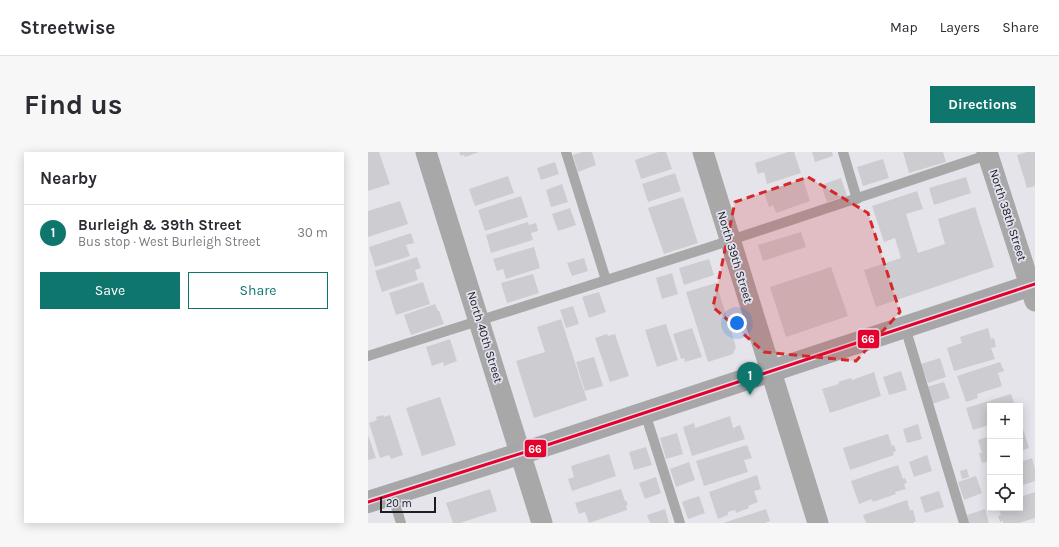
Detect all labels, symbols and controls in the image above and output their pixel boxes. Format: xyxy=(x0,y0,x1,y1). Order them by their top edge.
text: Streetwise xyxy=(20,17,115,39)
text: Map xyxy=(890,19,918,36)
text: Layers xyxy=(940,19,980,36)
text: Share xyxy=(1002,19,1039,36)
button: Directions xyxy=(930,86,1035,123)
text: Find us xyxy=(24,88,123,121)
street label: North 38th Street xyxy=(987,167,1030,263)
text: Nearby xyxy=(40,168,97,188)
street label: North 39th Street xyxy=(714,209,756,305)
text: Burleigh & 39th Street xyxy=(78,216,241,234)
text: 1 xyxy=(51,225,55,240)
text: 30 m xyxy=(297,225,328,240)
text: Bus stop · West Burleigh Street xyxy=(78,234,260,249)
button: Save xyxy=(40,272,180,309)
button: Share xyxy=(188,272,328,309)
street label: North 40th Street xyxy=(464,289,506,385)
your location xyxy=(727,313,747,333)
line badge: 66 xyxy=(857,329,880,349)
text: 66 xyxy=(861,333,875,346)
pin: 1 xyxy=(737,362,763,395)
map controls xyxy=(987,403,1023,511)
button: + xyxy=(987,403,1023,439)
line badge: 66 xyxy=(524,439,547,458)
button: − xyxy=(987,439,1023,475)
text: 66 xyxy=(528,443,542,456)
button: locate xyxy=(987,475,1023,511)
scale bar xyxy=(380,495,436,514)
text: 20 m xyxy=(386,497,412,510)

